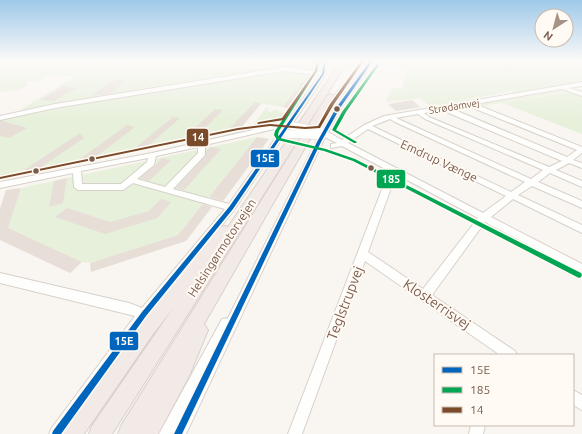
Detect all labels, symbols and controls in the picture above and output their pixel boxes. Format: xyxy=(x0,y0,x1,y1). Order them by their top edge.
north arrow xyxy=(534,8,574,48)
text: N xyxy=(541,29,555,43)
street label: Strødamvej xyxy=(428,97,480,116)
unlabelled marker xyxy=(332,104,342,114)
line badge: 14 xyxy=(186,128,209,147)
text: 14 xyxy=(192,131,204,143)
street label: Emdrup Vænge xyxy=(399,137,480,184)
line badge: 15E xyxy=(250,149,280,168)
text: 15E xyxy=(256,152,275,164)
unlabelled marker xyxy=(87,154,97,164)
unlabelled marker xyxy=(366,163,376,173)
unlabelled marker xyxy=(31,166,41,176)
line badge: 185 xyxy=(376,169,406,189)
text: 185 xyxy=(382,173,400,185)
street label: Helsingørmotorvejen xyxy=(185,196,258,299)
street label: Teglstrupvej xyxy=(324,264,366,342)
street label: Klosterrisvej xyxy=(400,276,474,332)
line badge: 15E xyxy=(109,331,139,351)
text: 15E xyxy=(115,335,134,347)
legend xyxy=(434,354,574,426)
text: 15E xyxy=(470,363,491,376)
text: 185 xyxy=(470,383,490,396)
text: 14 xyxy=(470,403,484,416)

